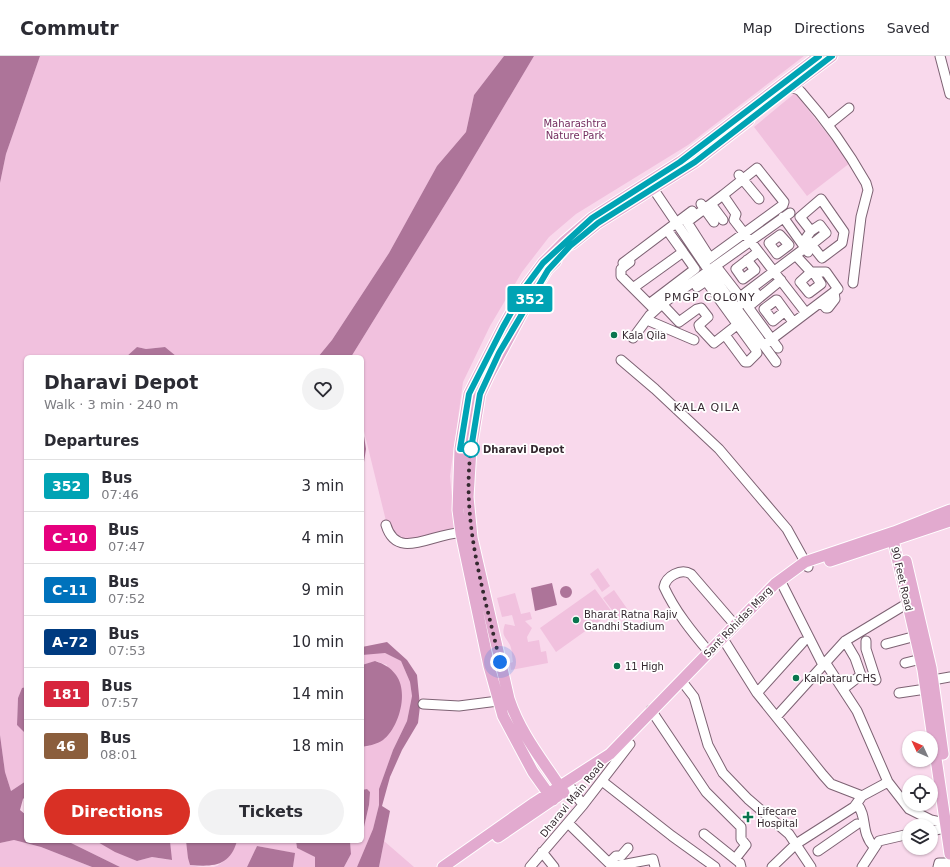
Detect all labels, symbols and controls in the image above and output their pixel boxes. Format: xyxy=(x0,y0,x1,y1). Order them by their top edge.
text: Commutr xyxy=(20,17,119,39)
text: Map xyxy=(743,20,772,36)
text: Directions xyxy=(794,20,865,36)
text: Saved xyxy=(887,20,930,36)
park label: Maharashtra Nature Park xyxy=(543,118,607,141)
line badge: 352 xyxy=(507,286,553,312)
text: 352 xyxy=(515,291,545,307)
district label: PMGP COLONY xyxy=(664,291,756,304)
marker: Kala Qila xyxy=(609,330,619,340)
place label: Kala Qila xyxy=(622,330,666,341)
button: heart xyxy=(302,368,344,410)
text: Dharavi Depot xyxy=(44,371,198,393)
text: Walk · 3 min · 240 m xyxy=(44,397,178,412)
district label: KALA QILA xyxy=(674,401,740,414)
text: Departures xyxy=(44,432,139,450)
marker: Dharavi Depot xyxy=(462,440,480,458)
place label: Dharavi Depot xyxy=(483,444,564,455)
text: Bus xyxy=(101,469,132,487)
text: 3 min xyxy=(301,477,344,495)
text: 352 xyxy=(52,478,81,494)
text: 07:46 xyxy=(101,487,139,502)
text: Bus xyxy=(108,521,139,539)
text: 4 min xyxy=(301,529,344,547)
text: C-10 xyxy=(52,530,88,546)
text: 07:47 xyxy=(108,539,145,554)
street label: 90 Feet Road xyxy=(889,546,915,612)
text: Bus xyxy=(108,573,139,591)
text: 9 min xyxy=(301,581,344,599)
text: C-11 xyxy=(52,582,88,598)
street label: Sant Rohidas Marg xyxy=(702,585,774,659)
text: 07:52 xyxy=(108,591,145,606)
place label: Bharat Ratna Rajiv Gandhi Stadium xyxy=(584,609,678,632)
marker: Bharat Ratna Rajiv Gandhi Stadium xyxy=(571,615,581,625)
text: Bus xyxy=(108,625,139,643)
text: 10 min xyxy=(292,633,344,651)
text: A-72 xyxy=(52,634,88,650)
text: 07:53 xyxy=(108,643,146,658)
your location xyxy=(490,652,510,672)
marker: 11 High xyxy=(612,661,622,671)
place label: 11 High xyxy=(625,661,664,672)
marker: Kalpataru CHS xyxy=(791,673,801,683)
place label: Kalpataru CHS xyxy=(804,673,876,684)
text: Bus xyxy=(101,677,132,695)
text: 14 min xyxy=(292,685,344,703)
text: 181 xyxy=(52,686,81,702)
text: 07:57 xyxy=(101,695,139,710)
text: Bus xyxy=(100,729,131,747)
north arrow xyxy=(902,731,938,767)
map controls xyxy=(902,731,938,855)
text: 18 min xyxy=(292,737,344,755)
text: 46 xyxy=(56,738,76,754)
text: 08:01 xyxy=(100,747,137,762)
street label: Dharavi Main Road xyxy=(538,759,606,839)
button: locate xyxy=(902,775,938,811)
button: Directions xyxy=(44,789,190,835)
button: Tickets xyxy=(198,789,344,835)
place label: Lifecare Hospital xyxy=(757,806,798,829)
marker: Lifecare Hospital xyxy=(742,811,754,823)
button: layers xyxy=(902,819,938,855)

